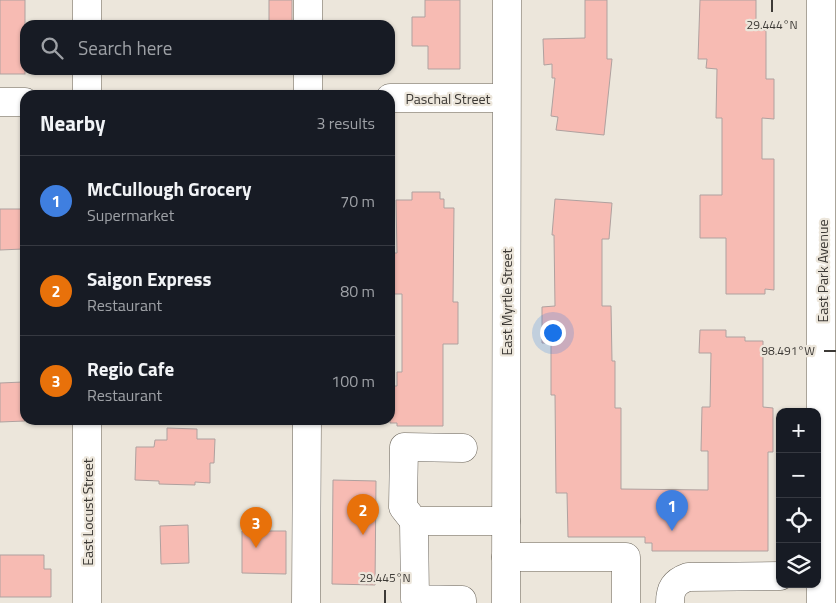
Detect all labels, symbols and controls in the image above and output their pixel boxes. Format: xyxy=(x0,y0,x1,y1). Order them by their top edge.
text: 29.444°N xyxy=(746,15,798,34)
search box xyxy=(20,20,395,75)
text: Search here xyxy=(78,33,172,62)
icon: search xyxy=(38,34,66,62)
street label: Paschal Street xyxy=(406,88,490,109)
text: Nearby xyxy=(40,107,105,139)
text: 3 results xyxy=(316,111,375,135)
text: McCullough Grocery xyxy=(87,174,252,203)
text: 1 xyxy=(52,189,60,213)
text: 70 m xyxy=(340,189,375,213)
text: Supermarket xyxy=(87,203,174,227)
street label: East Park Avenue xyxy=(812,220,833,322)
street label: East Myrtle Street xyxy=(496,248,517,356)
text: Saigon Express xyxy=(87,264,211,293)
text: 2 xyxy=(52,279,60,303)
text: 80 m xyxy=(340,279,375,303)
text: Restaurant xyxy=(87,293,162,317)
your location xyxy=(540,320,566,346)
text: 98.491°W xyxy=(761,341,815,360)
text: Regio Cafe xyxy=(87,354,174,383)
text: 3 xyxy=(52,369,60,393)
text: 100 m xyxy=(331,369,375,393)
text: Restaurant xyxy=(87,383,162,407)
map controls xyxy=(776,408,821,588)
button: + xyxy=(776,408,821,453)
button: − xyxy=(776,453,821,498)
street label: East Locust Street xyxy=(77,458,98,566)
pin: 1 xyxy=(656,490,688,531)
pin: 2 xyxy=(347,494,379,535)
button: locate xyxy=(776,498,821,543)
pin: 3 xyxy=(240,507,272,548)
button: layers xyxy=(776,543,821,588)
text: 29.445°N xyxy=(359,568,411,587)

